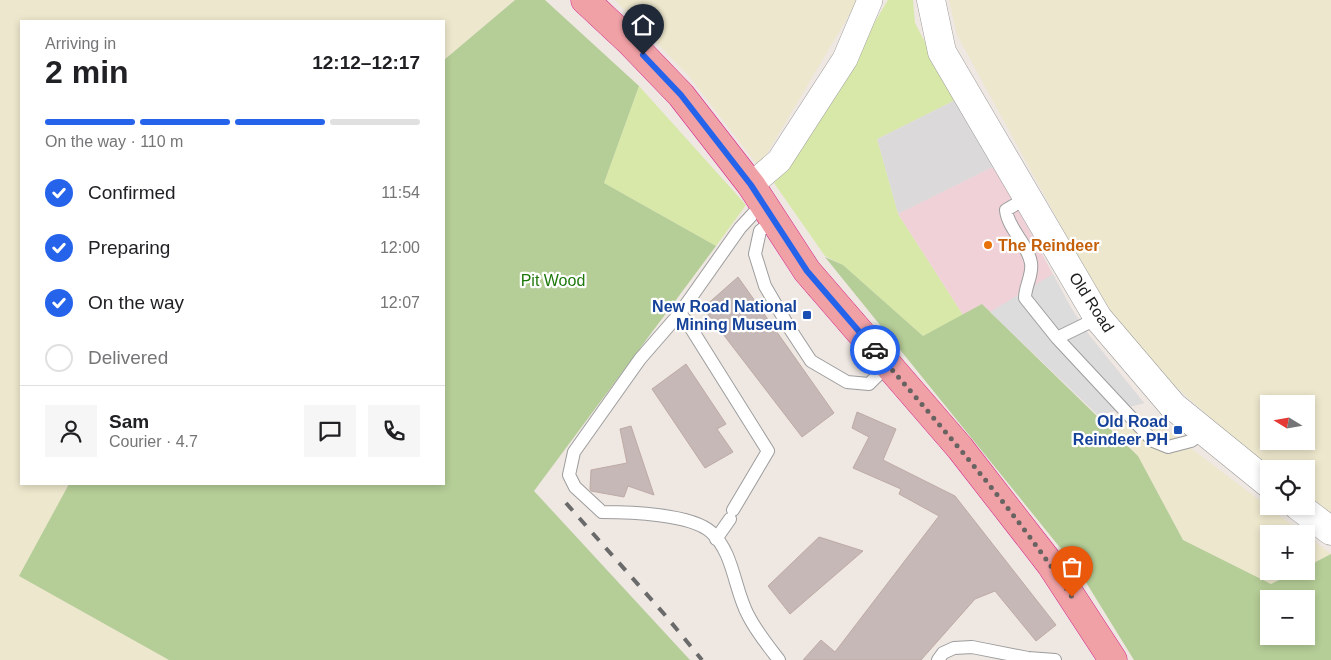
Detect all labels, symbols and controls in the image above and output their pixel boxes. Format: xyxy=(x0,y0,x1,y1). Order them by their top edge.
pin xyxy=(622,4,664,55)
icon: home xyxy=(629,11,657,39)
text: Arriving in xyxy=(45,35,116,52)
text: 12:12–12:17 xyxy=(312,52,420,73)
text: 2 min xyxy=(45,54,129,90)
text: On the way · 110 m xyxy=(45,133,183,150)
icon: check xyxy=(45,179,73,207)
text: Confirmed xyxy=(88,182,176,203)
text: 11:54 xyxy=(381,184,420,201)
icon: check xyxy=(45,234,73,262)
text: Preparing xyxy=(88,237,170,258)
place label: The Reindeer xyxy=(998,237,1099,254)
text: 12:00 xyxy=(380,239,420,256)
marker: The Reindeer xyxy=(982,239,994,251)
street label: Old Road xyxy=(1066,269,1117,335)
park label: Pit Wood xyxy=(521,272,585,289)
icon: check xyxy=(45,289,73,317)
text: On the way xyxy=(88,292,184,313)
text: 12:07 xyxy=(380,294,420,311)
place label: New Road National Mining Museum xyxy=(652,298,797,333)
marker: New Road National Mining Museum xyxy=(801,309,813,321)
courier xyxy=(850,325,900,375)
icon: car xyxy=(861,336,889,364)
text: Delivered xyxy=(88,347,168,368)
north arrow xyxy=(1260,395,1315,450)
map controls xyxy=(1260,395,1315,645)
button: person xyxy=(45,405,97,457)
button: chat xyxy=(304,405,356,457)
button: phone xyxy=(368,405,420,457)
text: Sam xyxy=(109,411,149,432)
place label: Old Road Reindeer PH xyxy=(1073,413,1168,448)
marker: Old Road Reindeer PH xyxy=(1172,424,1184,436)
text: Courier · 4.7 xyxy=(109,433,198,450)
button: locate xyxy=(1260,460,1315,515)
button: + xyxy=(1260,525,1315,580)
pin xyxy=(1051,546,1093,597)
icon: bag xyxy=(1058,553,1086,581)
button: − xyxy=(1260,590,1315,645)

